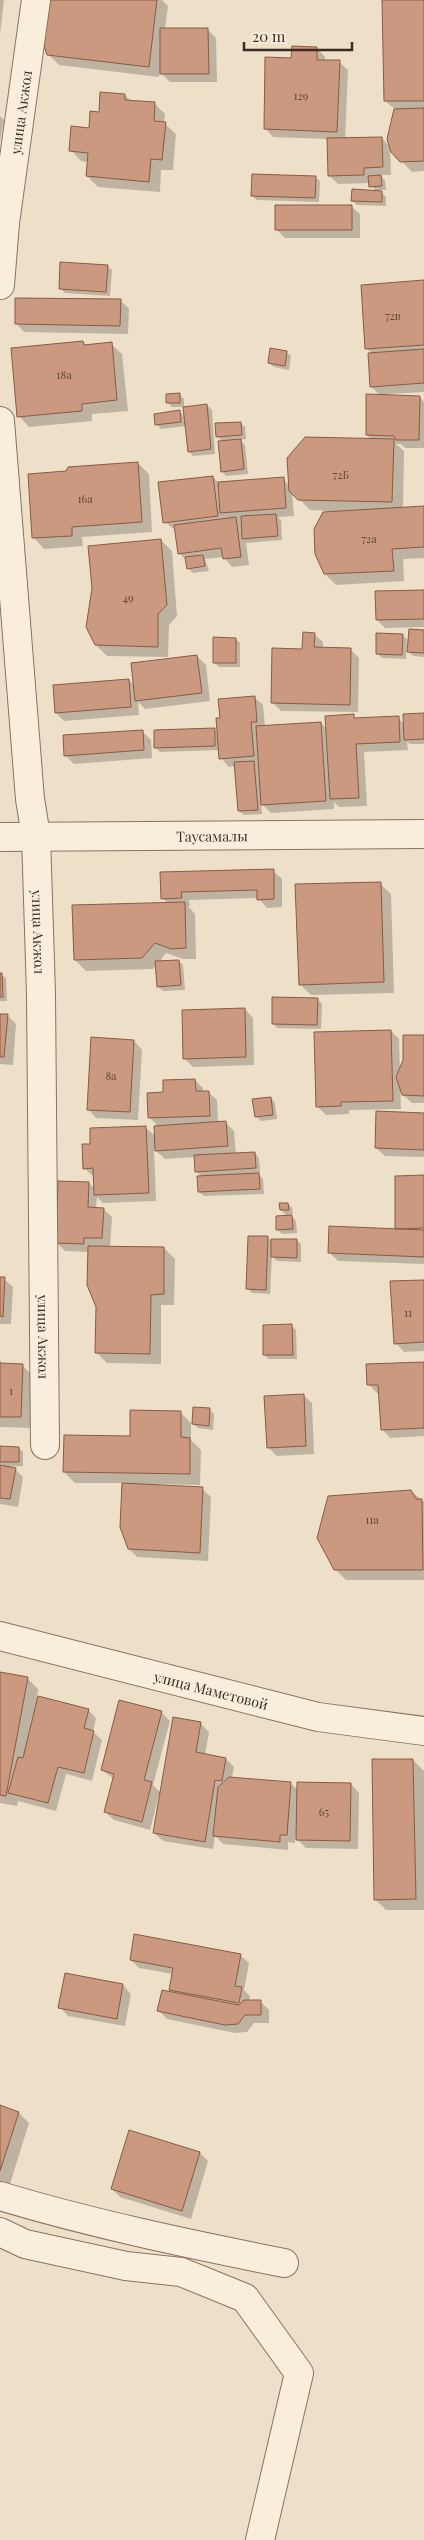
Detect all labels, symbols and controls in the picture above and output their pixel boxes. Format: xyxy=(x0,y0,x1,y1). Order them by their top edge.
scale bar xyxy=(244,20,352,52)
text: 20 m xyxy=(252,26,286,46)
street label: улица Акжол xyxy=(5,69,36,156)
house number: 129 xyxy=(294,88,309,103)
house number: 72в xyxy=(385,308,401,323)
house number: 18а xyxy=(56,367,72,382)
house number: 72Б xyxy=(333,467,350,482)
house number: 16а xyxy=(77,491,93,506)
house number: 72а xyxy=(361,531,377,546)
house number: 49 xyxy=(122,590,134,605)
street label: Таусамалы xyxy=(176,826,248,845)
street label: улица Акжол xyxy=(28,888,50,975)
house number: 8а xyxy=(105,1068,117,1083)
street label: улица Акжол xyxy=(34,1294,54,1379)
house number: 11 xyxy=(404,1305,412,1320)
house number: 1 xyxy=(9,1383,13,1398)
house number: 11а xyxy=(365,1512,379,1527)
street label: улица Маметовой xyxy=(151,1666,271,1714)
house number: 65 xyxy=(319,1804,330,1819)

